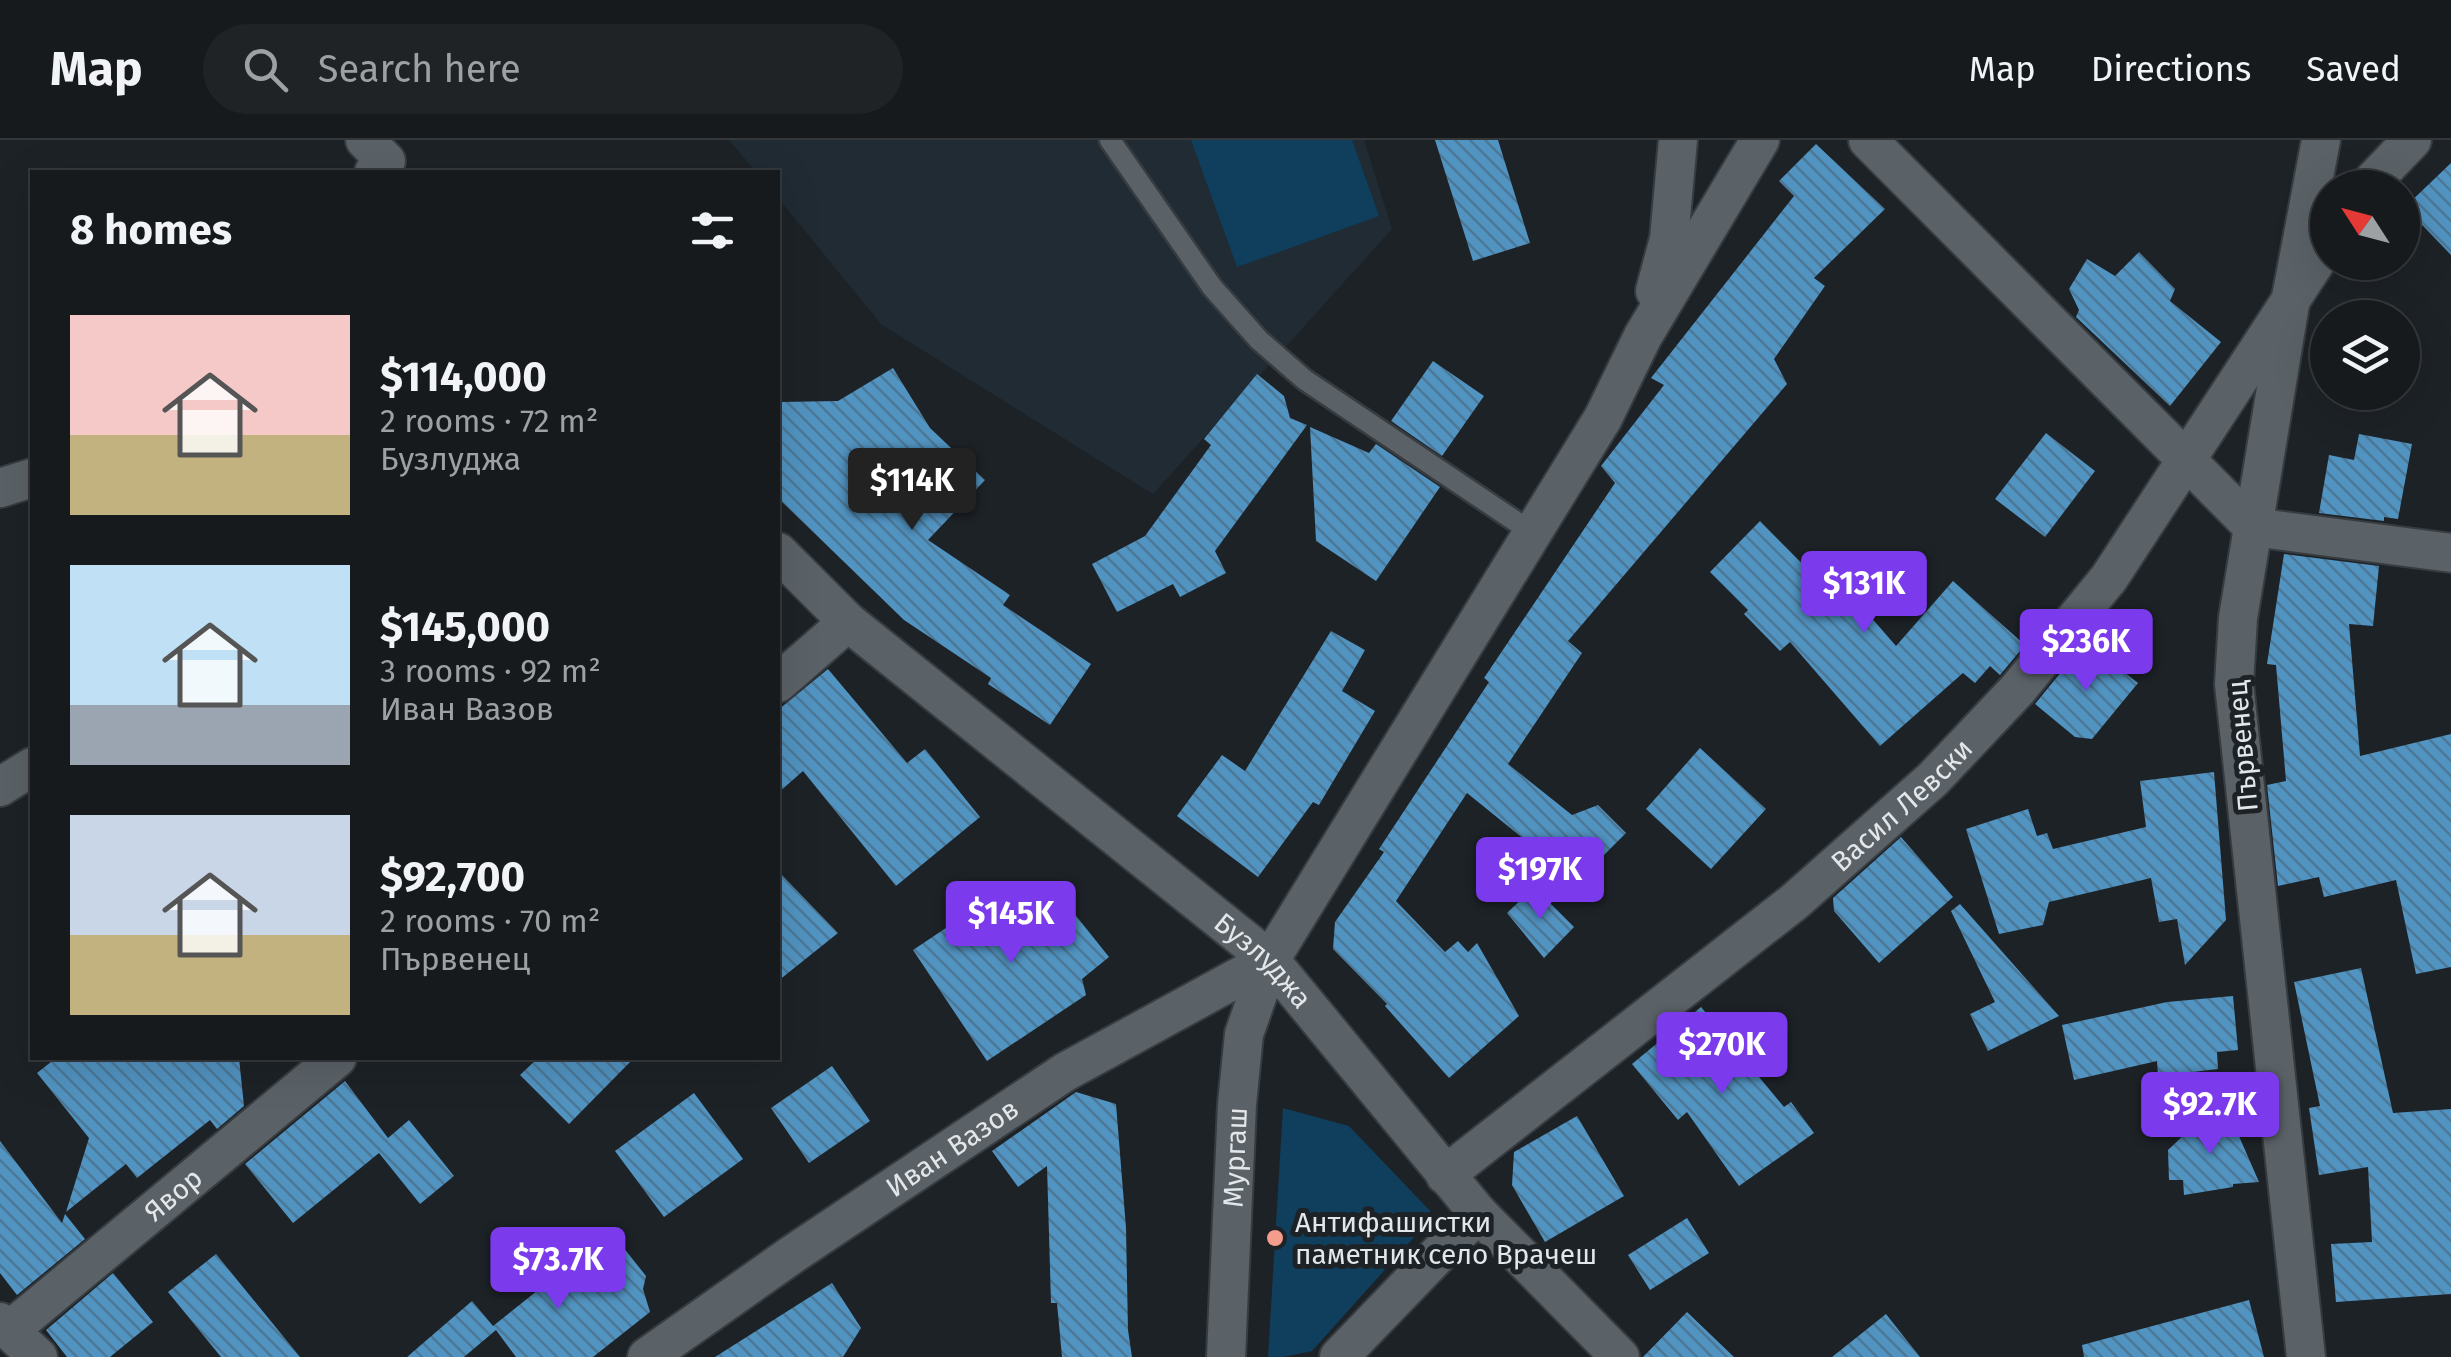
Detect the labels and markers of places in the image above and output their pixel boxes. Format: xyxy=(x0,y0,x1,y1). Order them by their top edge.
pin: $114K xyxy=(842,448,982,533)
pin: $131K xyxy=(1794,551,1934,636)
pin: $236K xyxy=(2016,609,2156,694)
pin: $197K xyxy=(1470,837,1610,922)
pin: $145K xyxy=(941,881,1081,966)
pin: $270K xyxy=(1652,1012,1792,1097)
pin: $92.7K xyxy=(2129,1072,2291,1157)
place label: Антифашистки паметник село Врачеш xyxy=(1295,1206,1597,1271)
pin: $73.7K xyxy=(477,1227,639,1312)
marker: Антифашистки паметник село Врачеш xyxy=(1264,1227,1286,1249)

